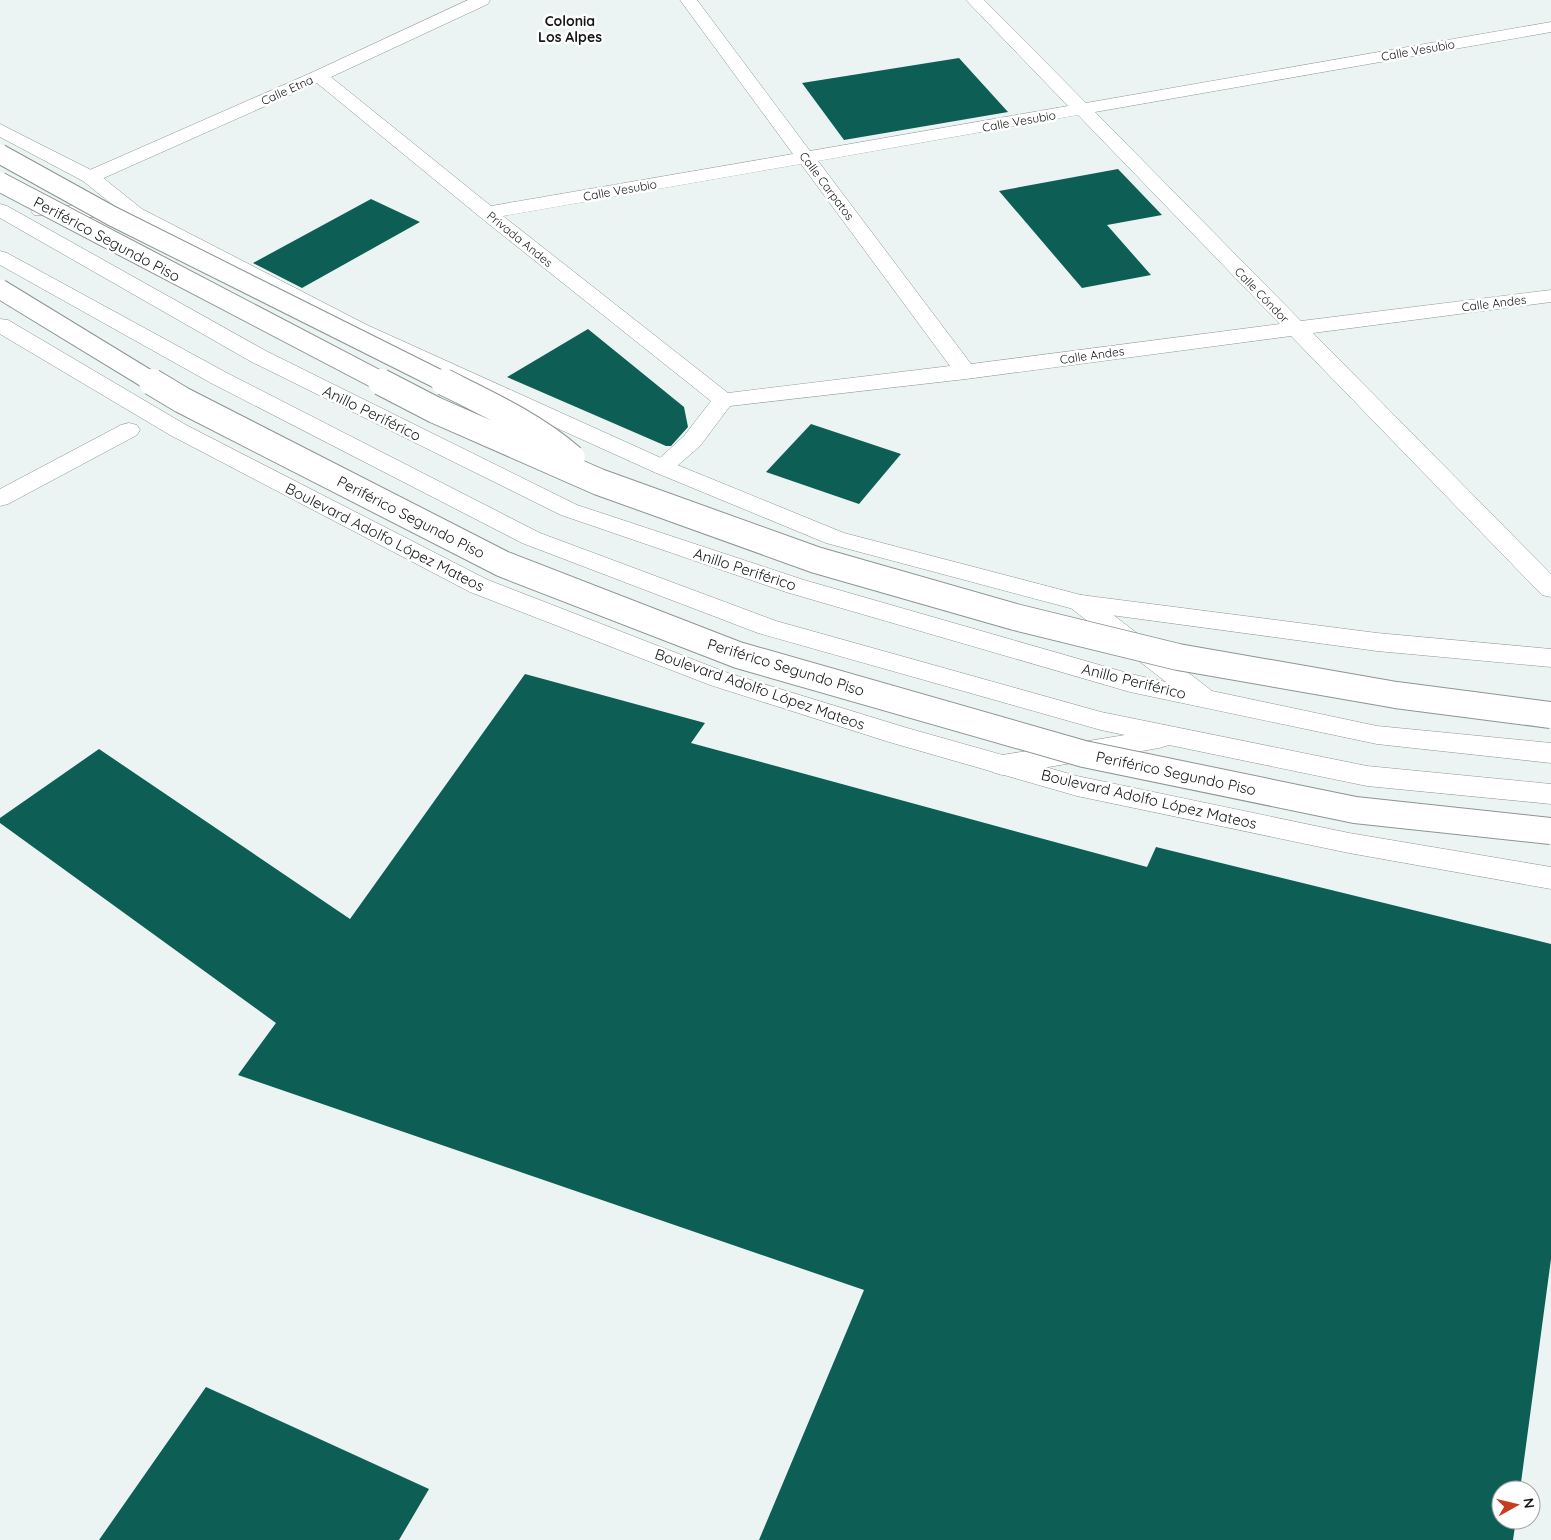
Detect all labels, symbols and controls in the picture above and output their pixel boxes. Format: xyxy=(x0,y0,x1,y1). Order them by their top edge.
district label: Colonia Los Alpes xyxy=(538,12,602,46)
street label: Calle Vesubio xyxy=(1380,36,1456,64)
street label: Calle Etna xyxy=(259,72,315,108)
street label: Calle Vesubio xyxy=(981,107,1057,135)
street label: Calle Carpatos xyxy=(796,149,858,223)
street label: Calle Vesubio xyxy=(582,176,658,204)
street label: Periférico Segundo Piso xyxy=(30,192,184,286)
street label: Privada Andes xyxy=(484,208,556,270)
street label: Calle Cóndor xyxy=(1232,264,1293,326)
street label: Calle Andes xyxy=(1461,292,1528,314)
street label: Calle Andes xyxy=(1059,343,1126,367)
street label: Anillo Periférico xyxy=(320,381,424,445)
street label: Periférico Segundo Piso xyxy=(334,471,488,563)
street label: Boulevard Adolfo López Mateos xyxy=(282,478,488,596)
street label: Anillo Periférico xyxy=(691,543,799,595)
street label: Periférico Segundo Piso xyxy=(705,634,867,700)
street label: Boulevard Adolfo López Mateos xyxy=(652,644,868,734)
street label: Anillo Periférico xyxy=(1080,659,1188,703)
street label: Periférico Segundo Piso xyxy=(1094,747,1258,799)
street label: Boulevard Adolfo López Mateos xyxy=(1039,765,1259,833)
north arrow xyxy=(1491,1480,1541,1530)
text: N xyxy=(1519,1497,1539,1510)

